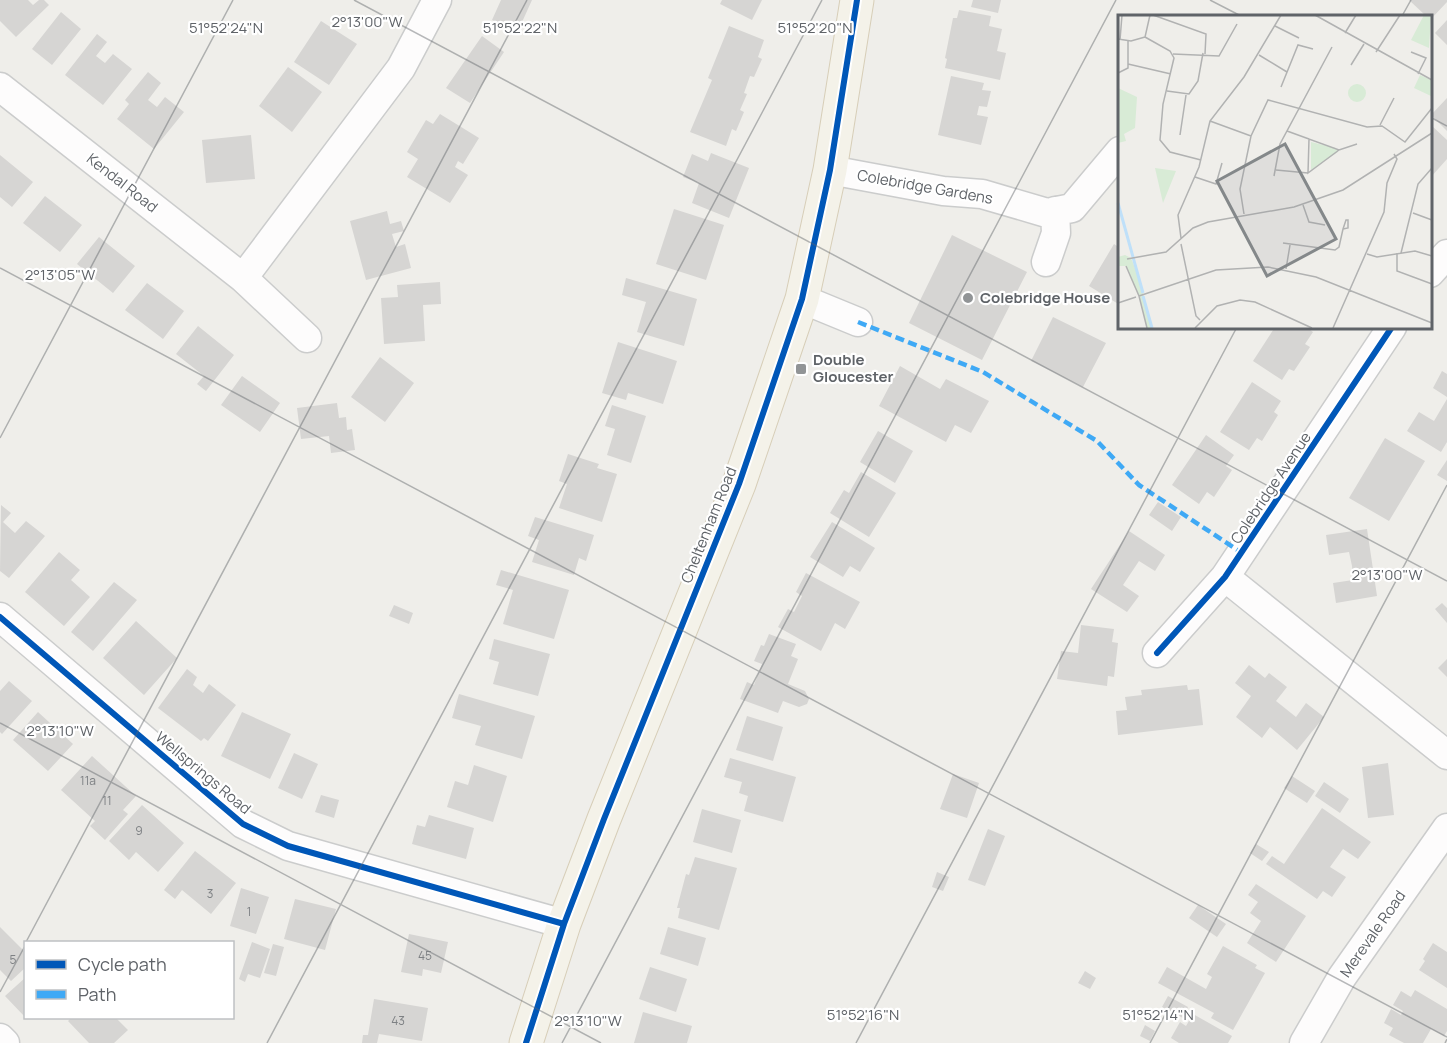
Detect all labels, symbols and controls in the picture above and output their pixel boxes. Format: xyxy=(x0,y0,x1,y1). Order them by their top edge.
text: 2°13'00"W xyxy=(332,11,402,32)
inset map xyxy=(1118,15,1432,328)
text: 51°52'24"N xyxy=(189,17,263,38)
text: 51°52'22"N xyxy=(483,17,557,38)
text: 51°52'20"N xyxy=(777,17,853,38)
street label: Kendal Road xyxy=(82,148,162,217)
street label: Colebridge Gardens xyxy=(856,164,995,209)
text: 2°13'05"W xyxy=(25,264,95,285)
place label: Colebridge House xyxy=(980,287,1110,308)
marker: Colebridge House xyxy=(961,291,975,305)
place label: Double Gloucester xyxy=(813,349,894,387)
marker: Double Gloucester xyxy=(794,362,808,376)
street label: Colebridge Avenue xyxy=(1225,428,1316,548)
street label: Cheltenham Road xyxy=(676,464,741,586)
text: 2°13'00"W xyxy=(1352,564,1422,585)
text: 2°13'10"W xyxy=(26,720,94,741)
street label: Wellsprings Road xyxy=(151,726,256,819)
house number: 11a xyxy=(80,772,96,789)
house number: 11 xyxy=(102,792,112,809)
house number: 9 xyxy=(135,822,143,839)
house number: 3 xyxy=(207,885,213,902)
street label: Merevale Road xyxy=(1335,886,1410,981)
house number: 1 xyxy=(247,903,251,920)
legend xyxy=(24,941,234,1019)
house number: 45 xyxy=(418,947,432,964)
house number: 5 xyxy=(10,951,17,968)
text: Cycle path xyxy=(78,952,167,976)
text: Path xyxy=(78,982,116,1006)
text: 51°52'16"N xyxy=(827,1004,899,1025)
text: 51°52'14"N xyxy=(1122,1004,1194,1025)
text: 2°13'10"W xyxy=(554,1010,622,1031)
house number: 43 xyxy=(391,1012,405,1029)

